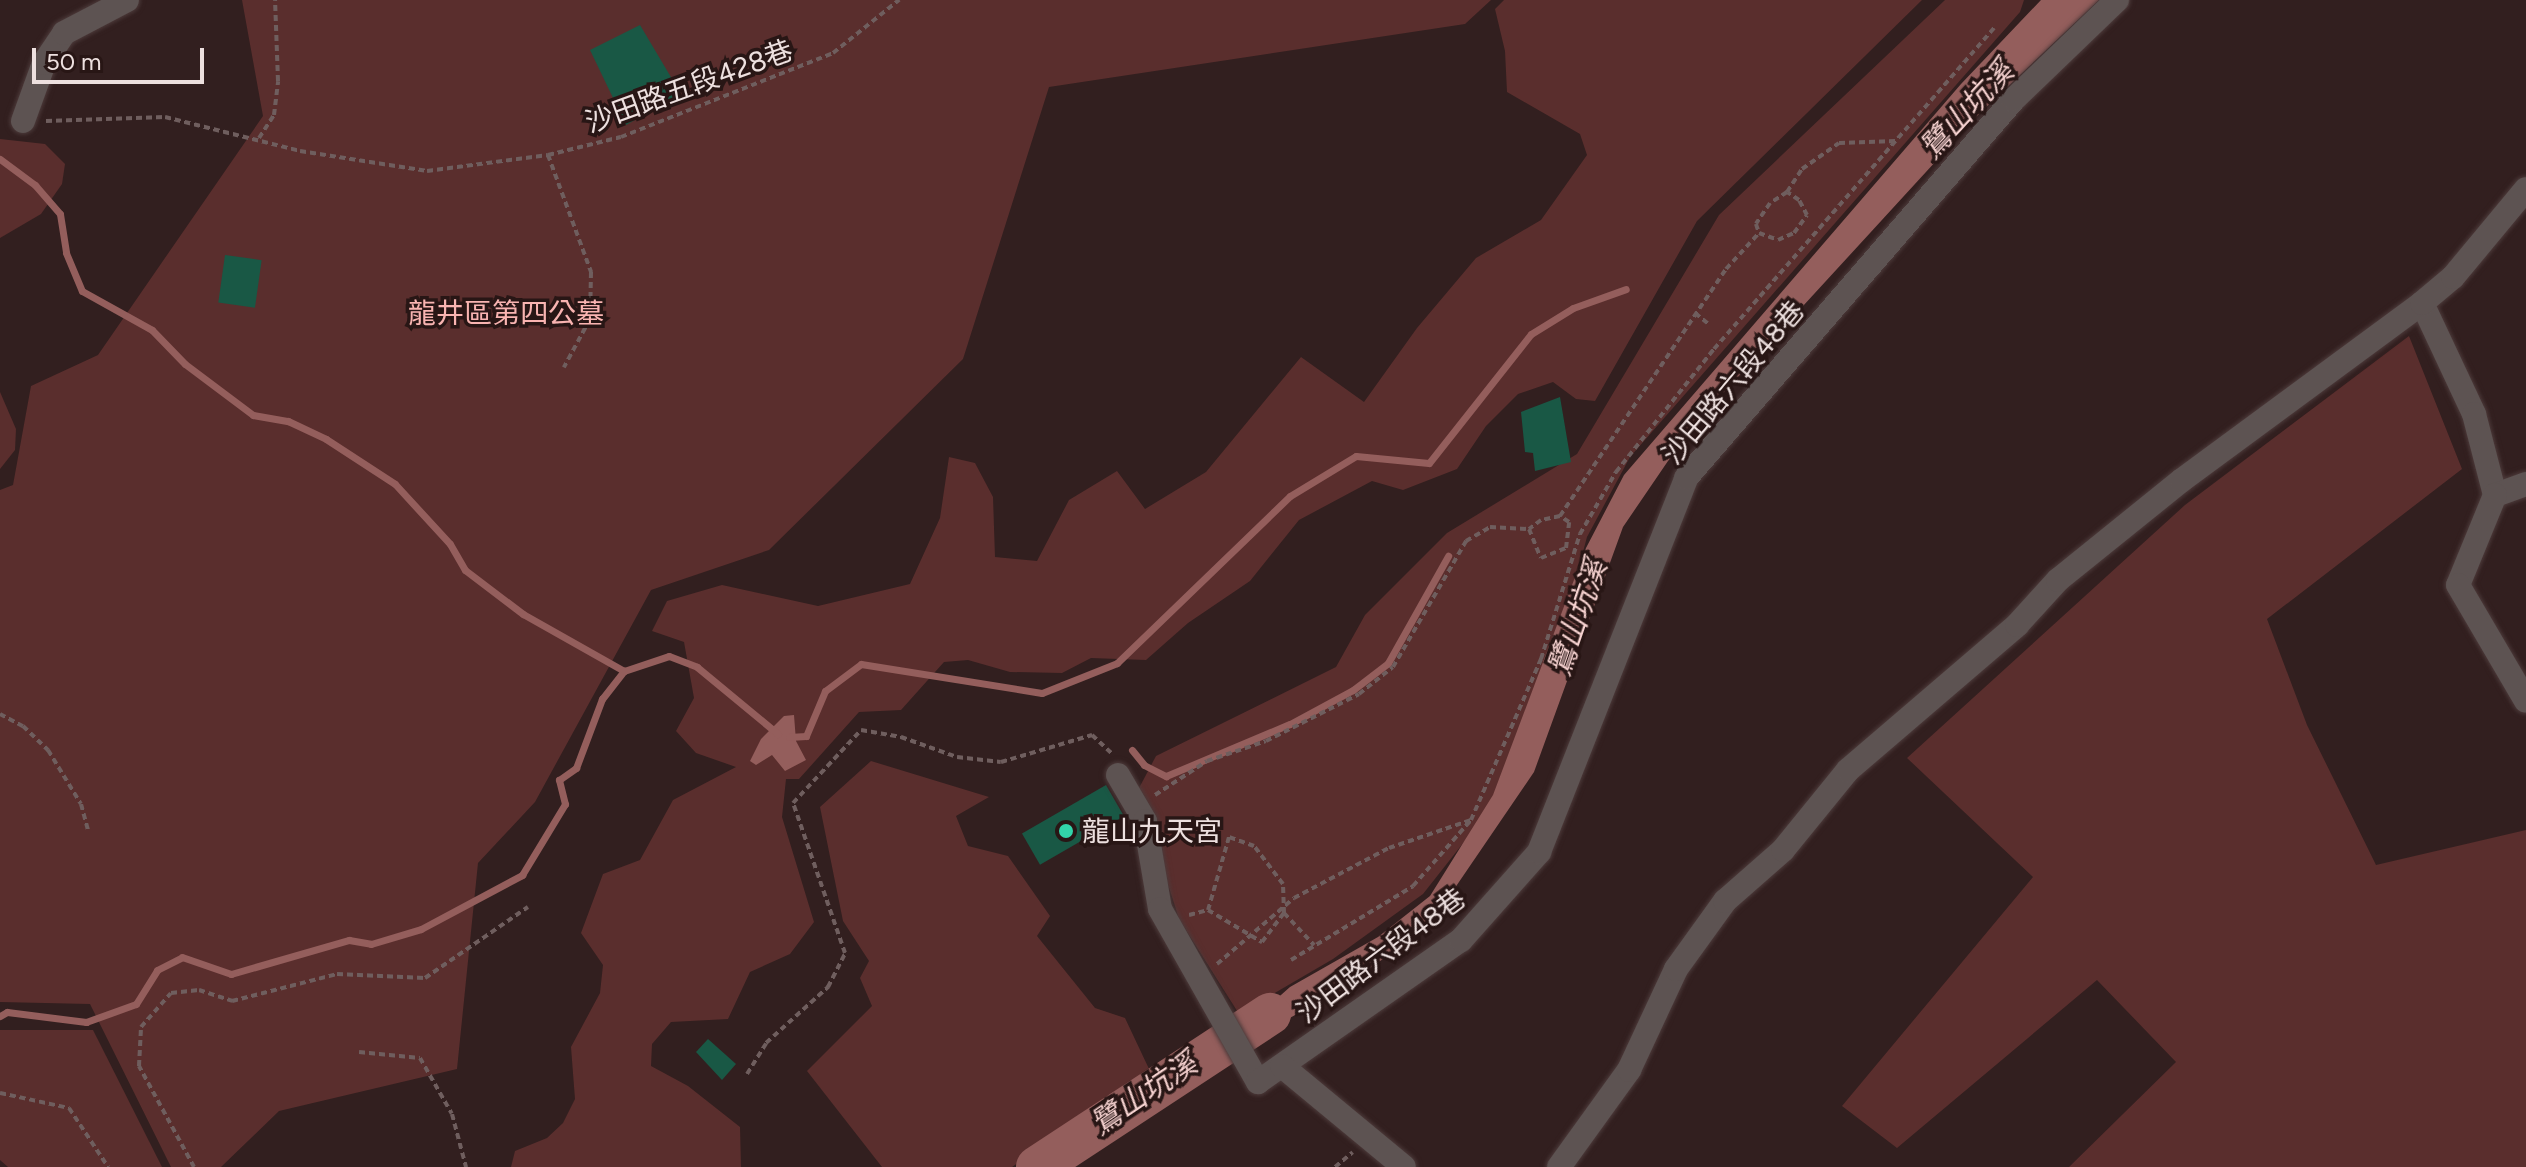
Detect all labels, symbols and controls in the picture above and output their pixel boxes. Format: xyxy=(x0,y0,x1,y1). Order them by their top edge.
scale bar xyxy=(36,32,208,82)
street label: 沙田路五段428巷 xyxy=(581,33,797,139)
text: 50 m xyxy=(46,47,102,76)
water label: 鷺山坑溪 xyxy=(1913,54,2021,166)
street label: 沙田路六段48巷 xyxy=(1655,294,1811,470)
park label: 龍井區第四公墓 xyxy=(408,296,604,330)
water label: 鷺山坑溪 xyxy=(1541,555,1615,681)
place label: 龍山九天宮 xyxy=(1082,814,1222,848)
marker: 龍山九天宮 xyxy=(1057,822,1075,840)
street label: 沙田路六段48巷 xyxy=(1290,881,1472,1029)
water label: 鷺山坑溪 xyxy=(1084,1046,1204,1142)

